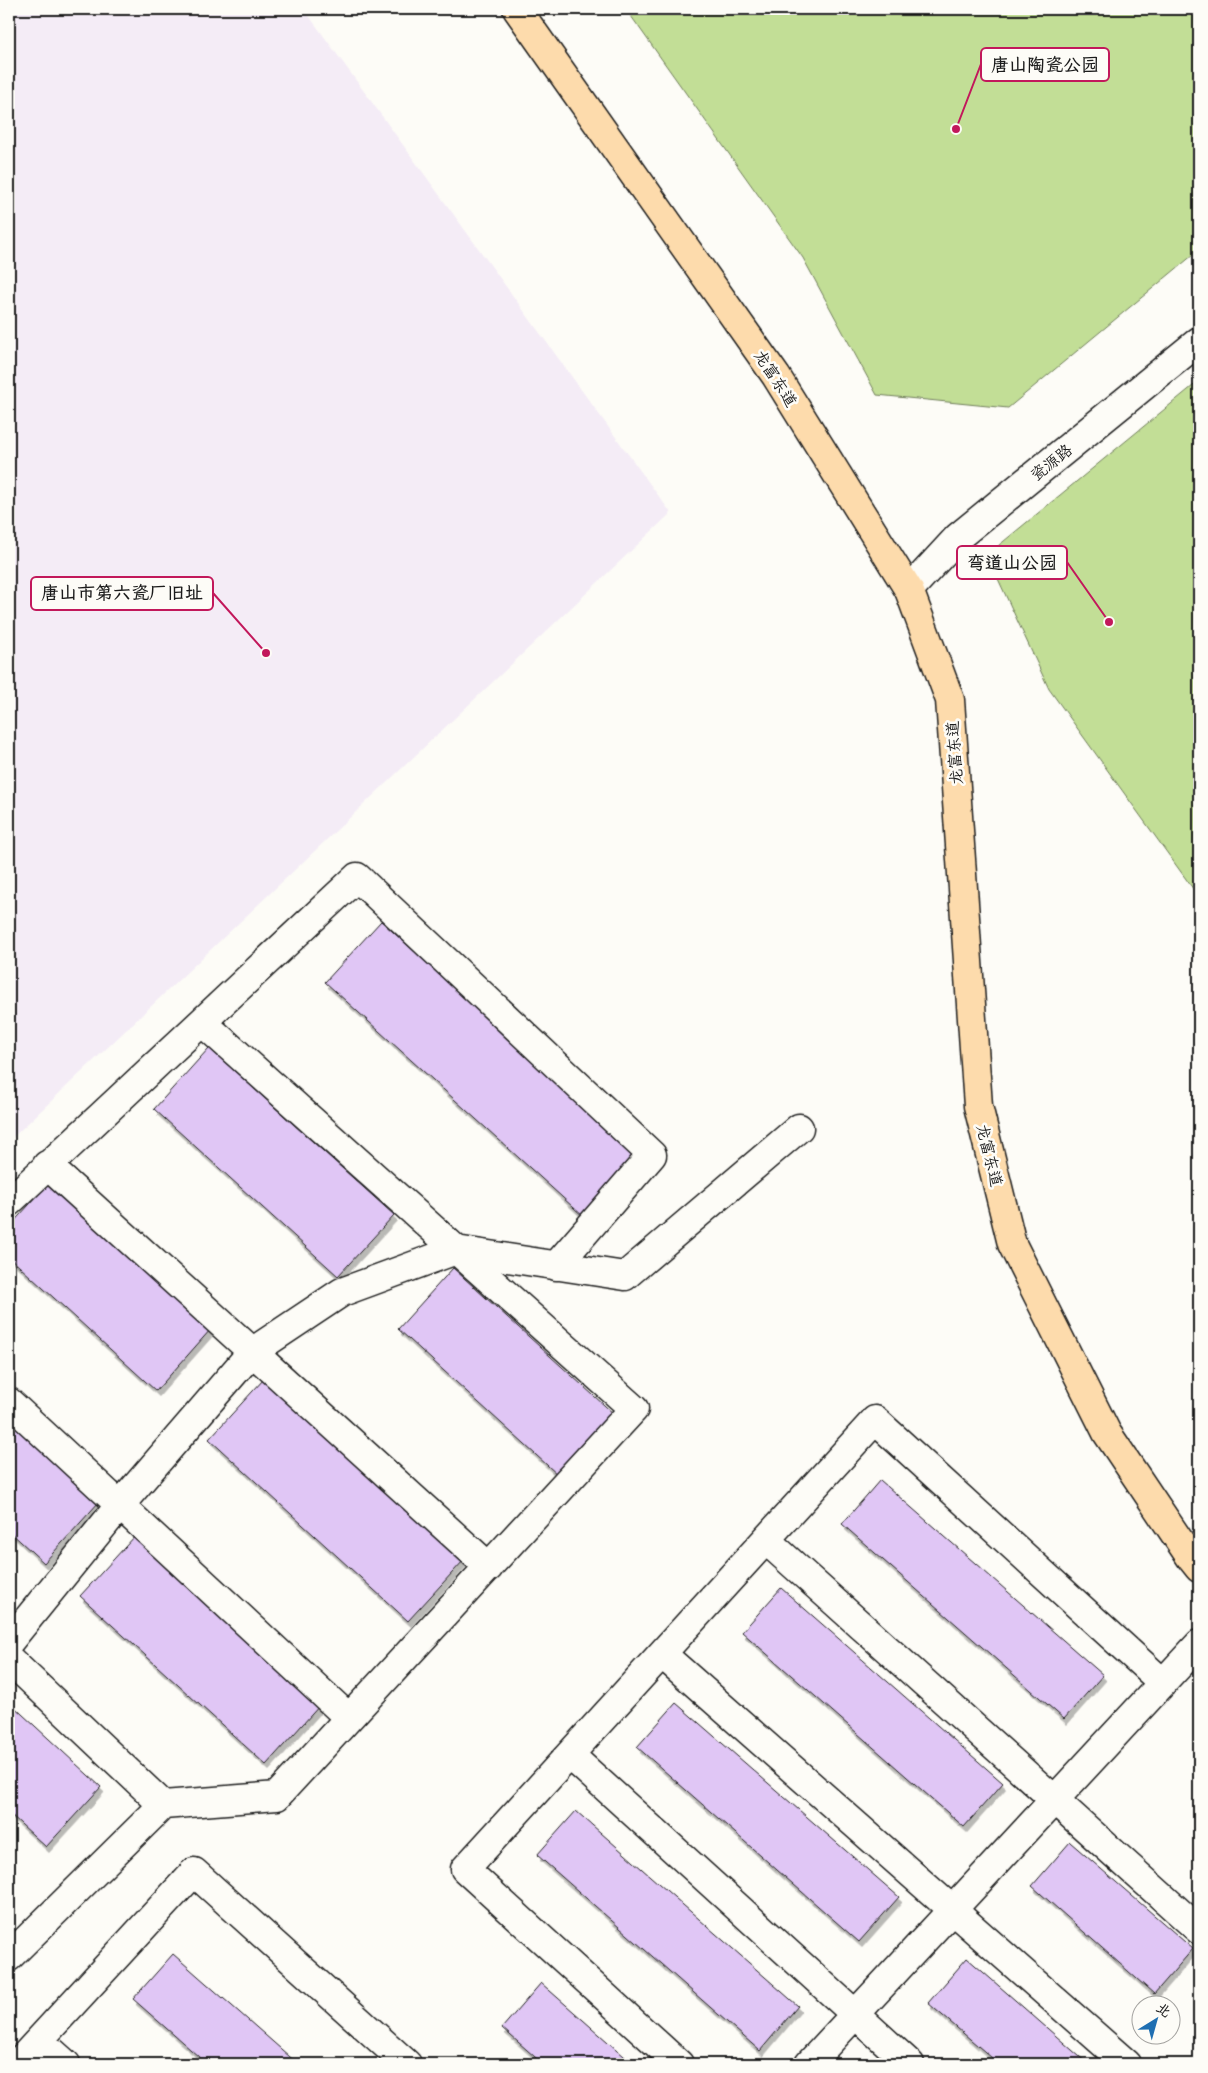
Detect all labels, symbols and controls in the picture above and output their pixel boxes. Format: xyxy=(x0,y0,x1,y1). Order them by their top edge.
callout: 唐山陶瓷公园 xyxy=(981,48,1109,81)
text: 唐山陶瓷公园 xyxy=(991,55,1099,78)
street label: 龙富东道 xyxy=(748,347,799,412)
street label: 瓷源路 xyxy=(1027,441,1078,487)
callout: 弯道山公园 xyxy=(957,546,1067,579)
text: 弯道山公园 xyxy=(967,553,1057,576)
callout: 唐山市第六瓷厂旧址 xyxy=(31,577,213,610)
text: 唐山市第六瓷厂旧址 xyxy=(41,583,203,606)
street label: 龙富东道 xyxy=(945,720,969,785)
street label: 龙富东道 xyxy=(970,1122,1005,1189)
north arrow xyxy=(1130,1996,1180,2046)
text: 北 xyxy=(1152,2001,1173,2023)

